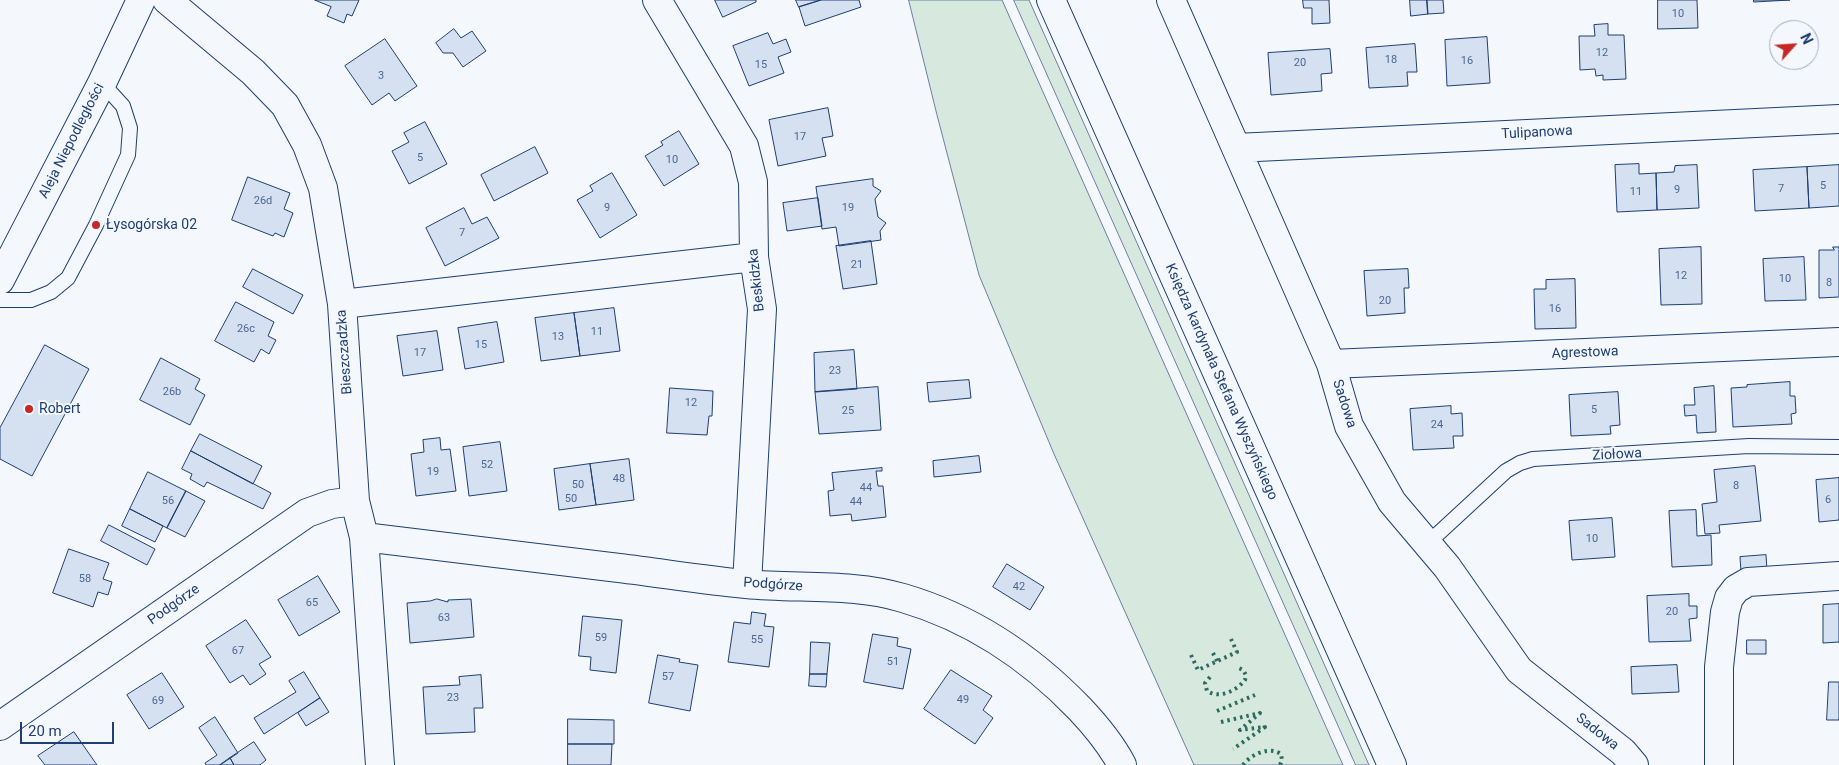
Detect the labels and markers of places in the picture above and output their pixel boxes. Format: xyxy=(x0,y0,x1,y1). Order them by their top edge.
place label: Łysogórska 02 xyxy=(106,217,197,233)
marker: Łysogórska 02 xyxy=(90,219,102,231)
place label: Robert xyxy=(39,401,81,417)
marker: Robert xyxy=(23,403,35,415)

